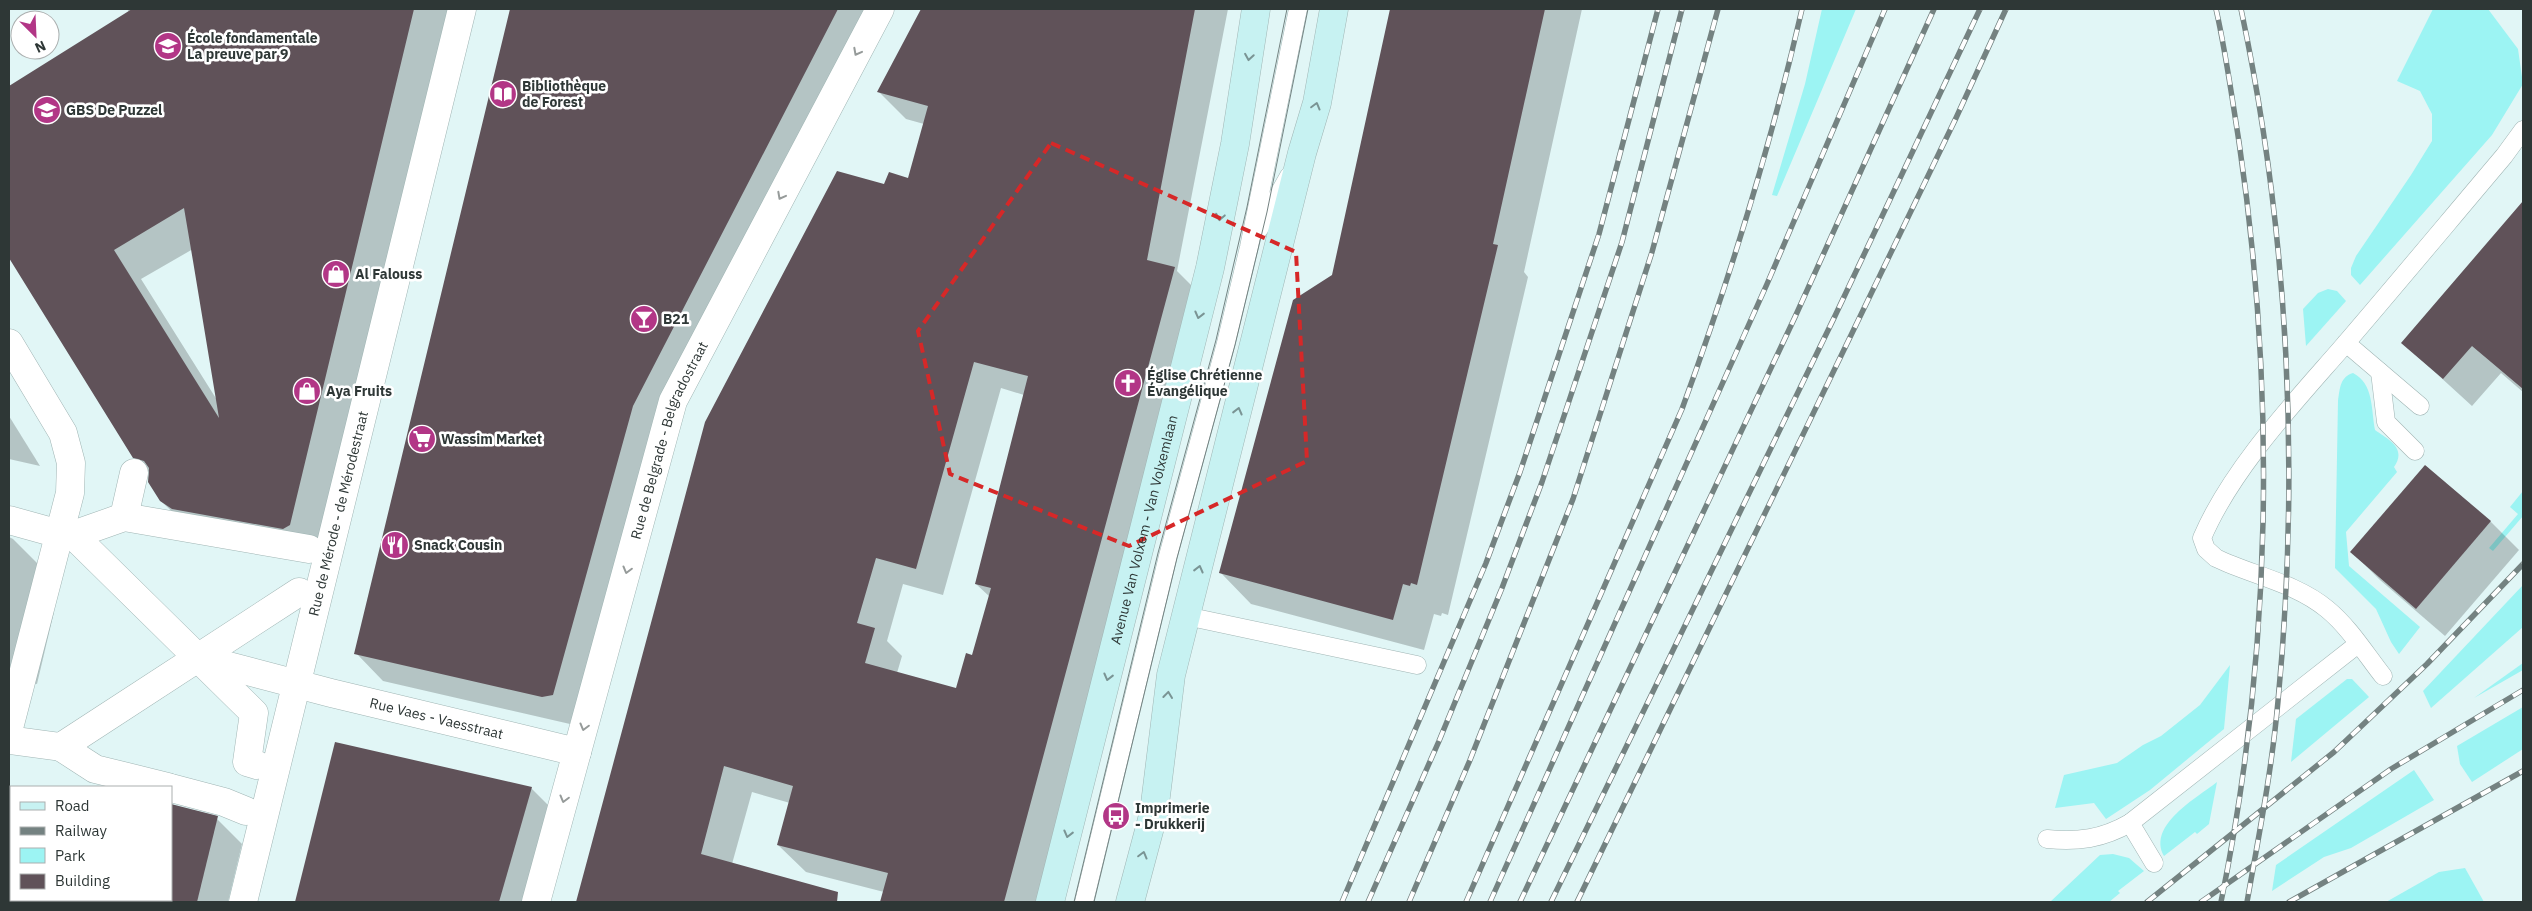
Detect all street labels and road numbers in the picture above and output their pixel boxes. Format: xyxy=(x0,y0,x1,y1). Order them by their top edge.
street label: Rue de Belgrade - Belgradostraat xyxy=(627,338,712,541)
street label: Rue de Mérode - de Mérodestraat xyxy=(304,409,372,618)
street label: Avenue Van Volxem - Van Volxemlaan xyxy=(1106,413,1182,646)
street label: Rue Vaes - Vaesstraat xyxy=(368,694,505,743)

